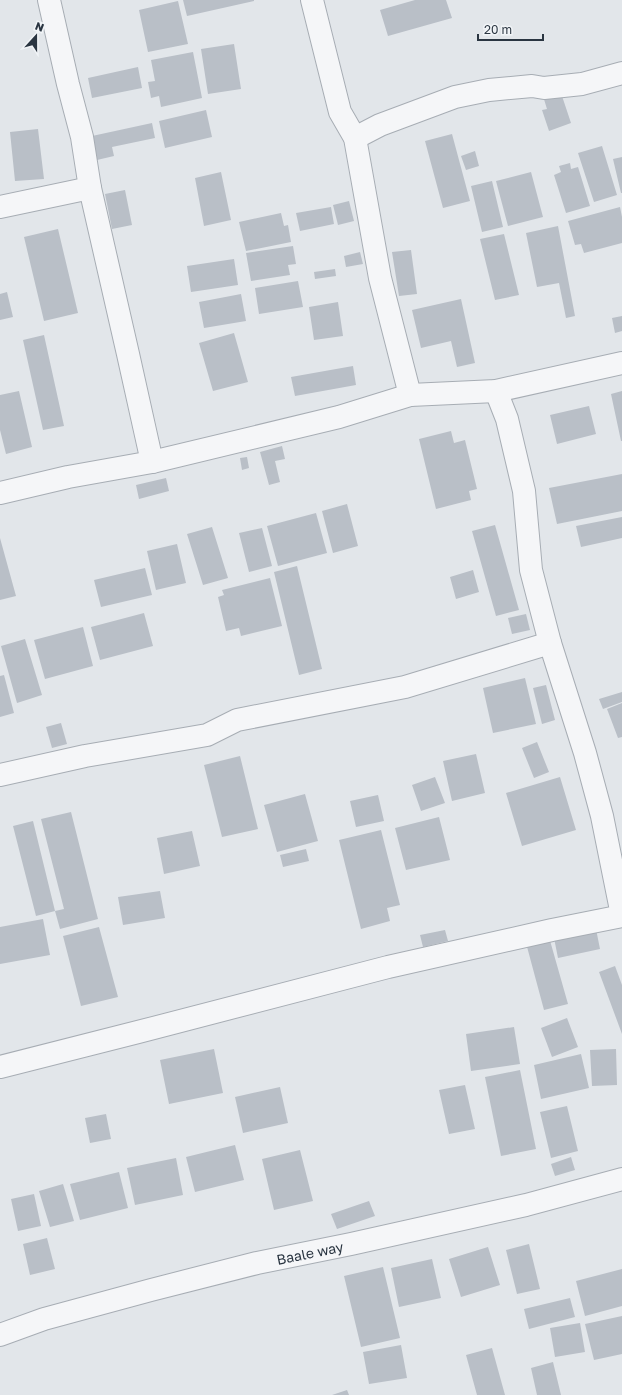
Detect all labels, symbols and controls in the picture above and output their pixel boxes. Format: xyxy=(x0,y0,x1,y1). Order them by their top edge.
north arrow xyxy=(16,16,56,56)
scale bar xyxy=(478,16,543,42)
text: N xyxy=(34,19,46,34)
text: 20 m xyxy=(484,22,512,37)
street label: Baale way xyxy=(275,1237,345,1267)

